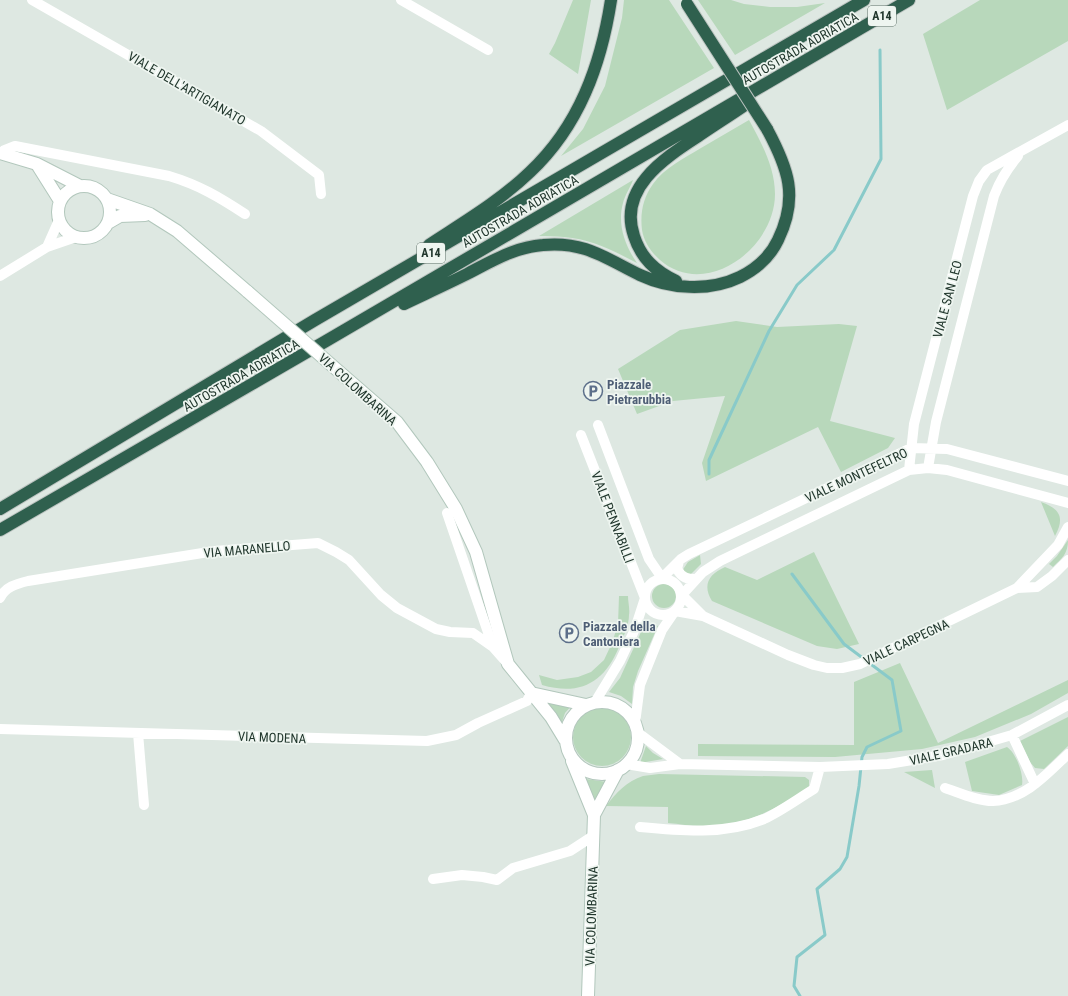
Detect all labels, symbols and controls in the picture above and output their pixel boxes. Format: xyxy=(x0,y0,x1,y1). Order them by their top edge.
road number: A14 xyxy=(868,6,896,26)
street label: AUTOSTRADA ADRIATICA xyxy=(740,9,861,88)
street label: VIALE DELL'ARTIGIANATO xyxy=(125,49,248,128)
street label: AUTOSTRADA ADRIATICA xyxy=(460,172,581,251)
road number: A14 xyxy=(417,243,445,263)
street label: VIALE SAN LEO xyxy=(930,259,965,339)
street label: AUTOSTRADA ADRIATICA xyxy=(181,336,302,415)
street label: VIA COLOMBARINA xyxy=(315,350,400,429)
place label: Piazzale Pietrarubbia xyxy=(607,377,671,407)
parking icon: Piazzale Pietrarubbia xyxy=(582,380,604,402)
street label: VIALE MONTEFELTRO xyxy=(803,445,910,506)
street label: VIALE PENNABILLI xyxy=(588,469,637,565)
street label: VIA MARANELLO xyxy=(203,538,291,561)
street label: VIALE CARPEGNA xyxy=(861,616,952,669)
place label: Piazzale della Cantoniera xyxy=(583,619,656,649)
parking icon: Piazzale della Cantoniera xyxy=(558,622,580,644)
street label: VIA MODENA xyxy=(238,729,307,746)
street label: VIALE GRADARA xyxy=(908,735,995,768)
street label: VIA COLOMBARINA xyxy=(582,865,601,966)

